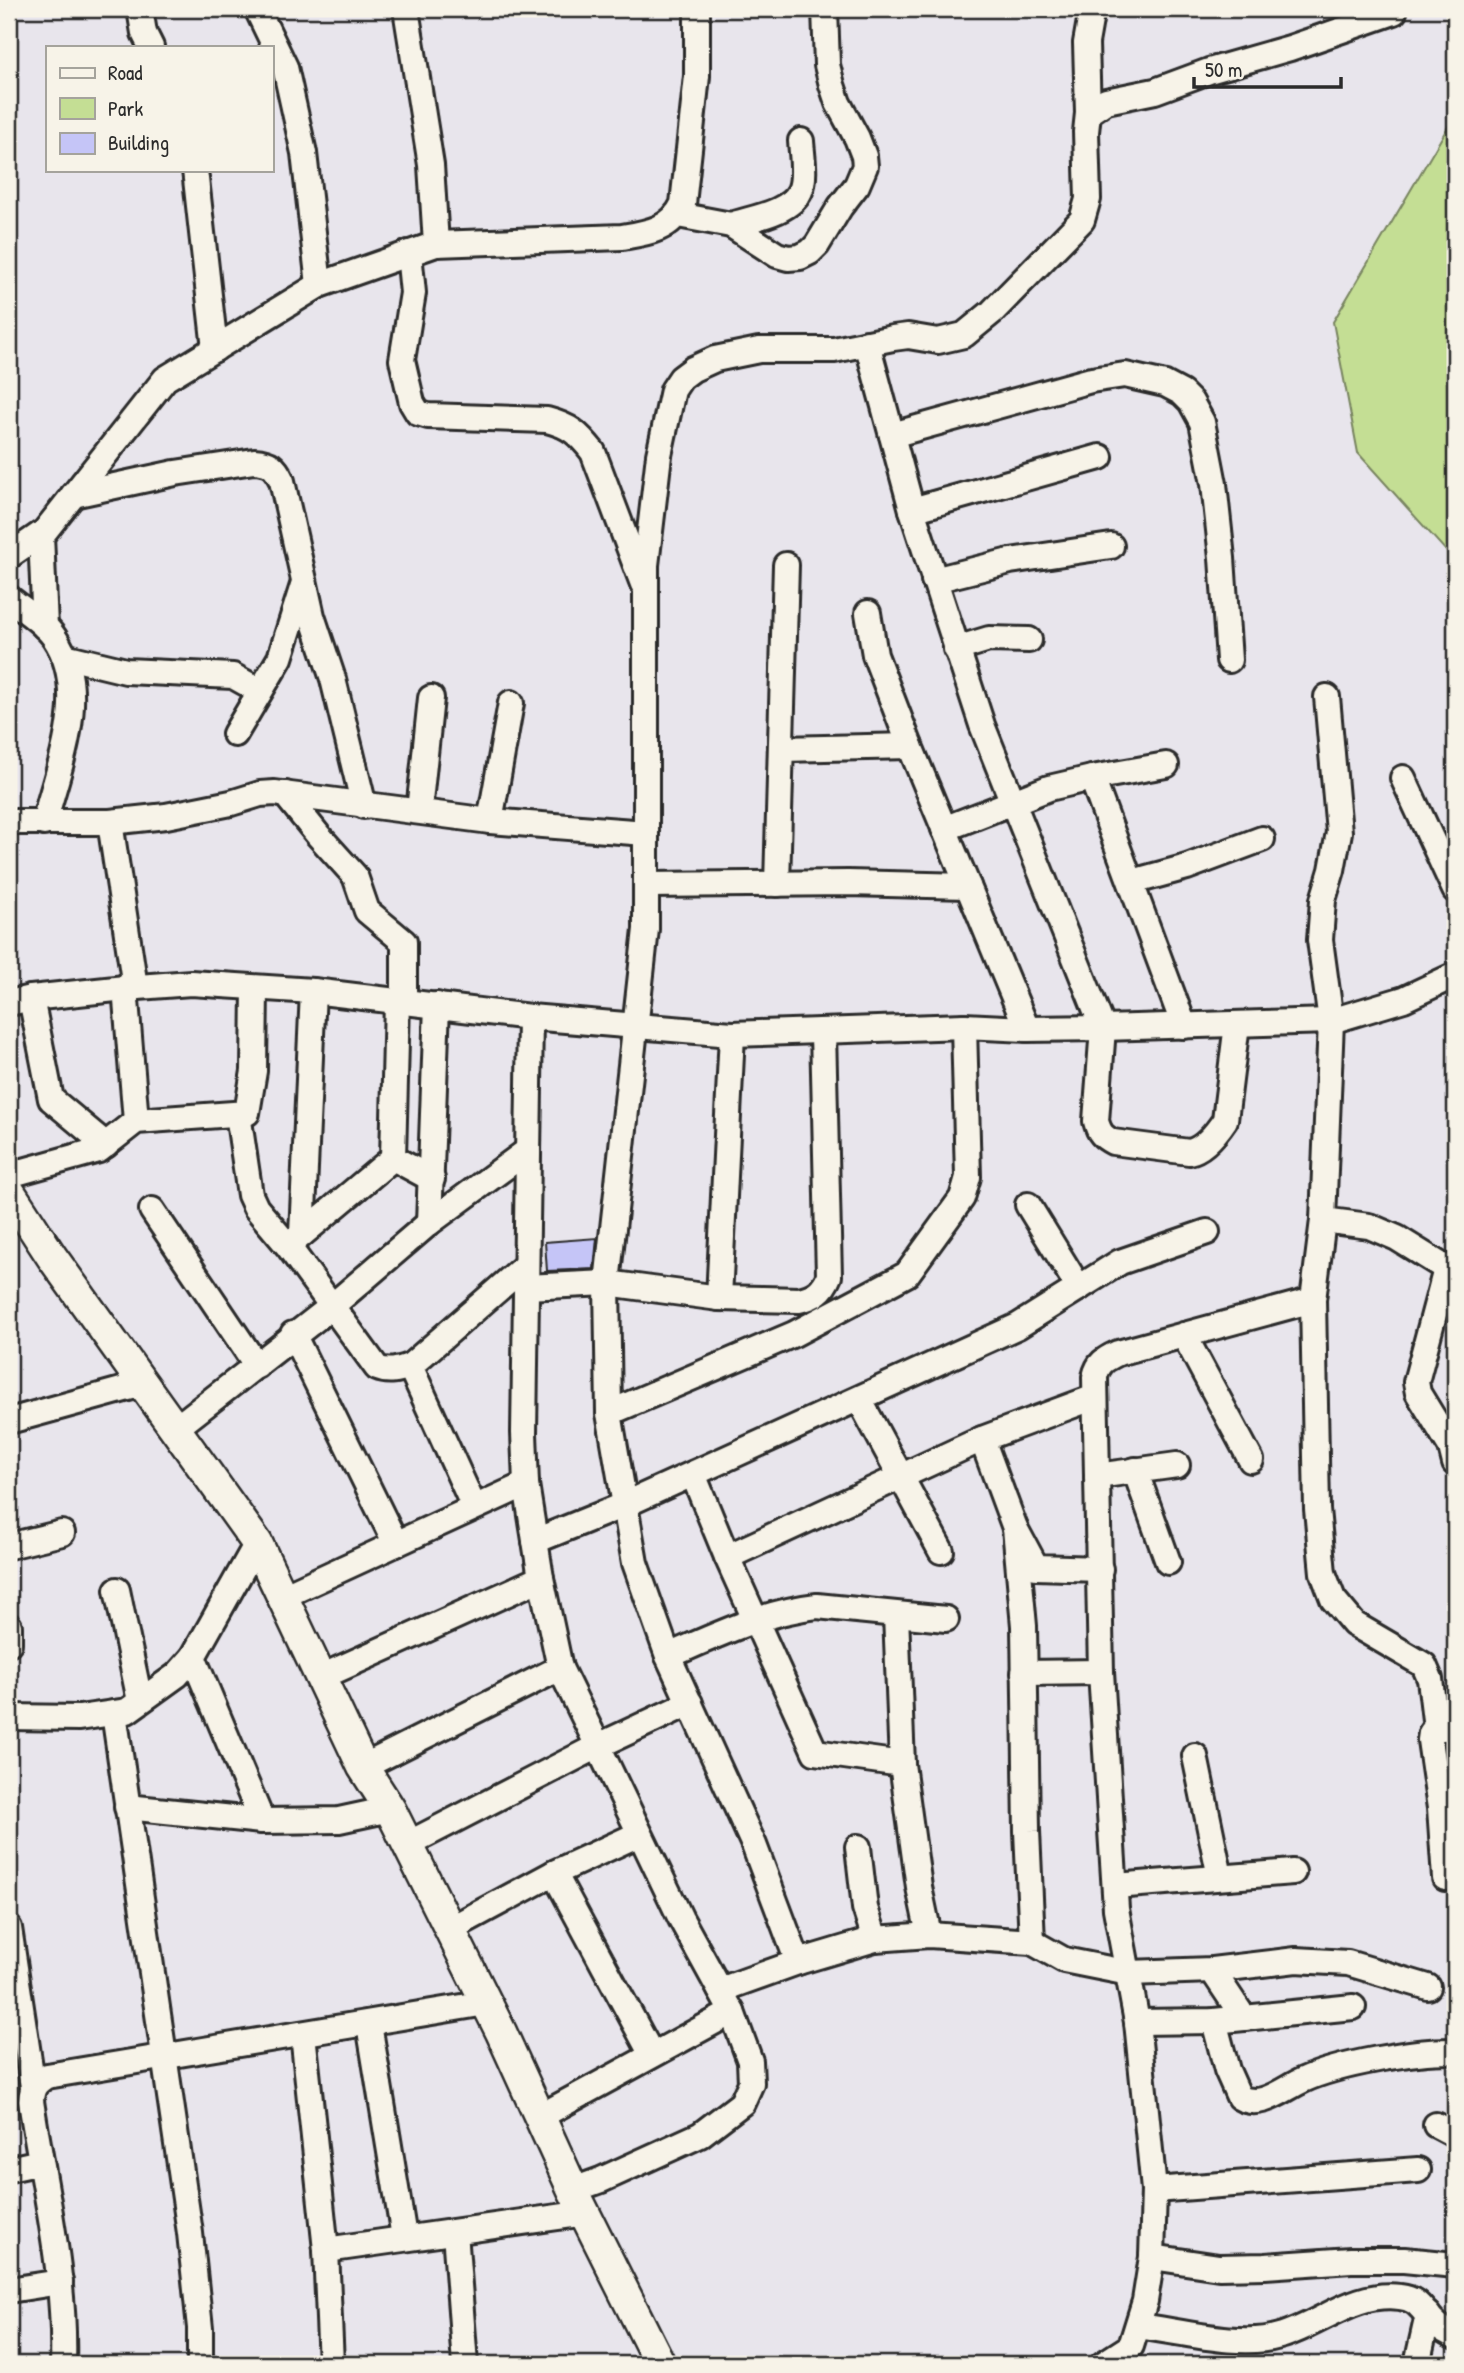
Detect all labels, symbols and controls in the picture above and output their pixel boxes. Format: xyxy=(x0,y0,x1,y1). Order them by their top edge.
legend xyxy=(46,46,273,172)
scale bar xyxy=(1194,46,1342,90)
text: 50 m xyxy=(1205,55,1242,84)
text: Road xyxy=(108,58,142,87)
text: Park xyxy=(108,94,143,123)
text: Building xyxy=(108,128,169,157)

